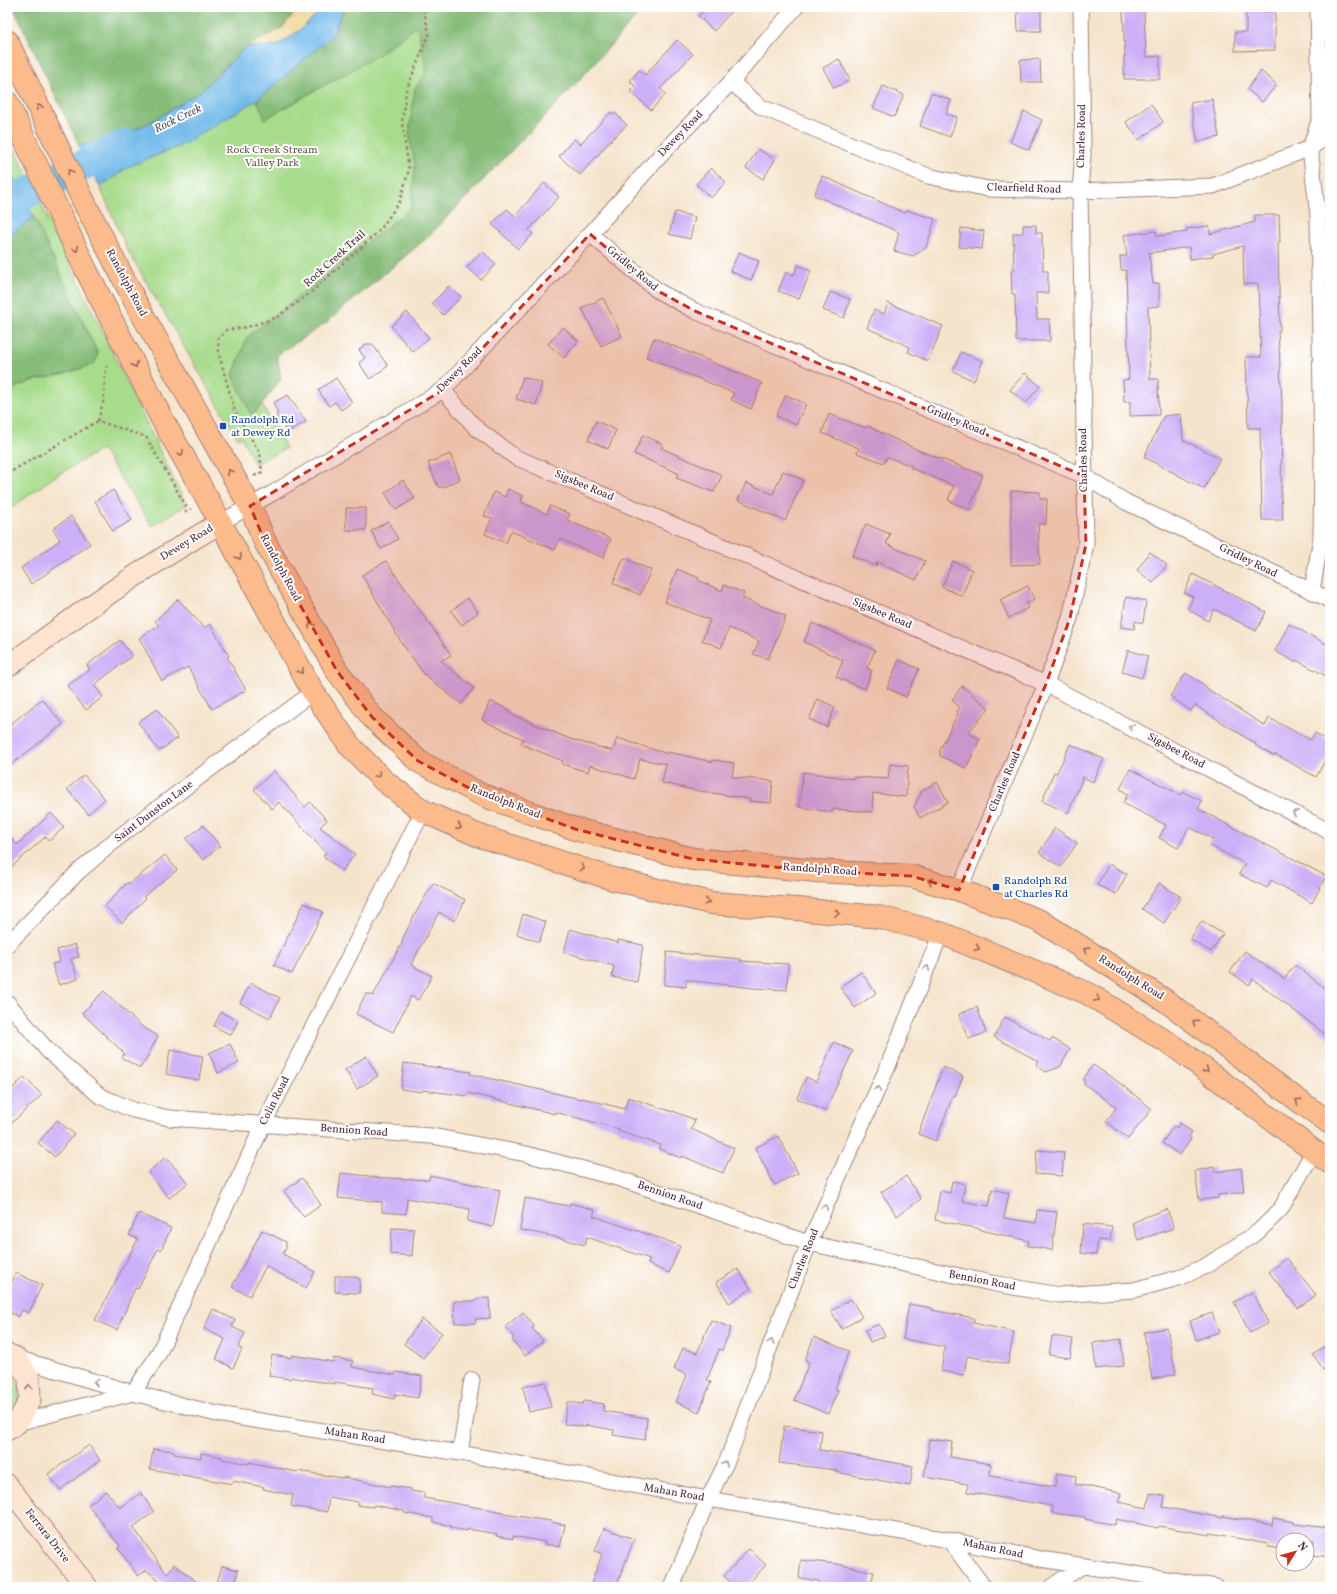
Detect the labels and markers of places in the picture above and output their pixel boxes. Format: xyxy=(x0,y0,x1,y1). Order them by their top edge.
place label: Randolph Rd at Dewey Rd xyxy=(231,413,294,441)
marker: Randolph Rd at Dewey Rd xyxy=(218,421,228,431)
place label: Randolph Rd at Charles Rd xyxy=(1004,874,1068,902)
marker: Randolph Rd at Charles Rd xyxy=(991,882,1001,892)

